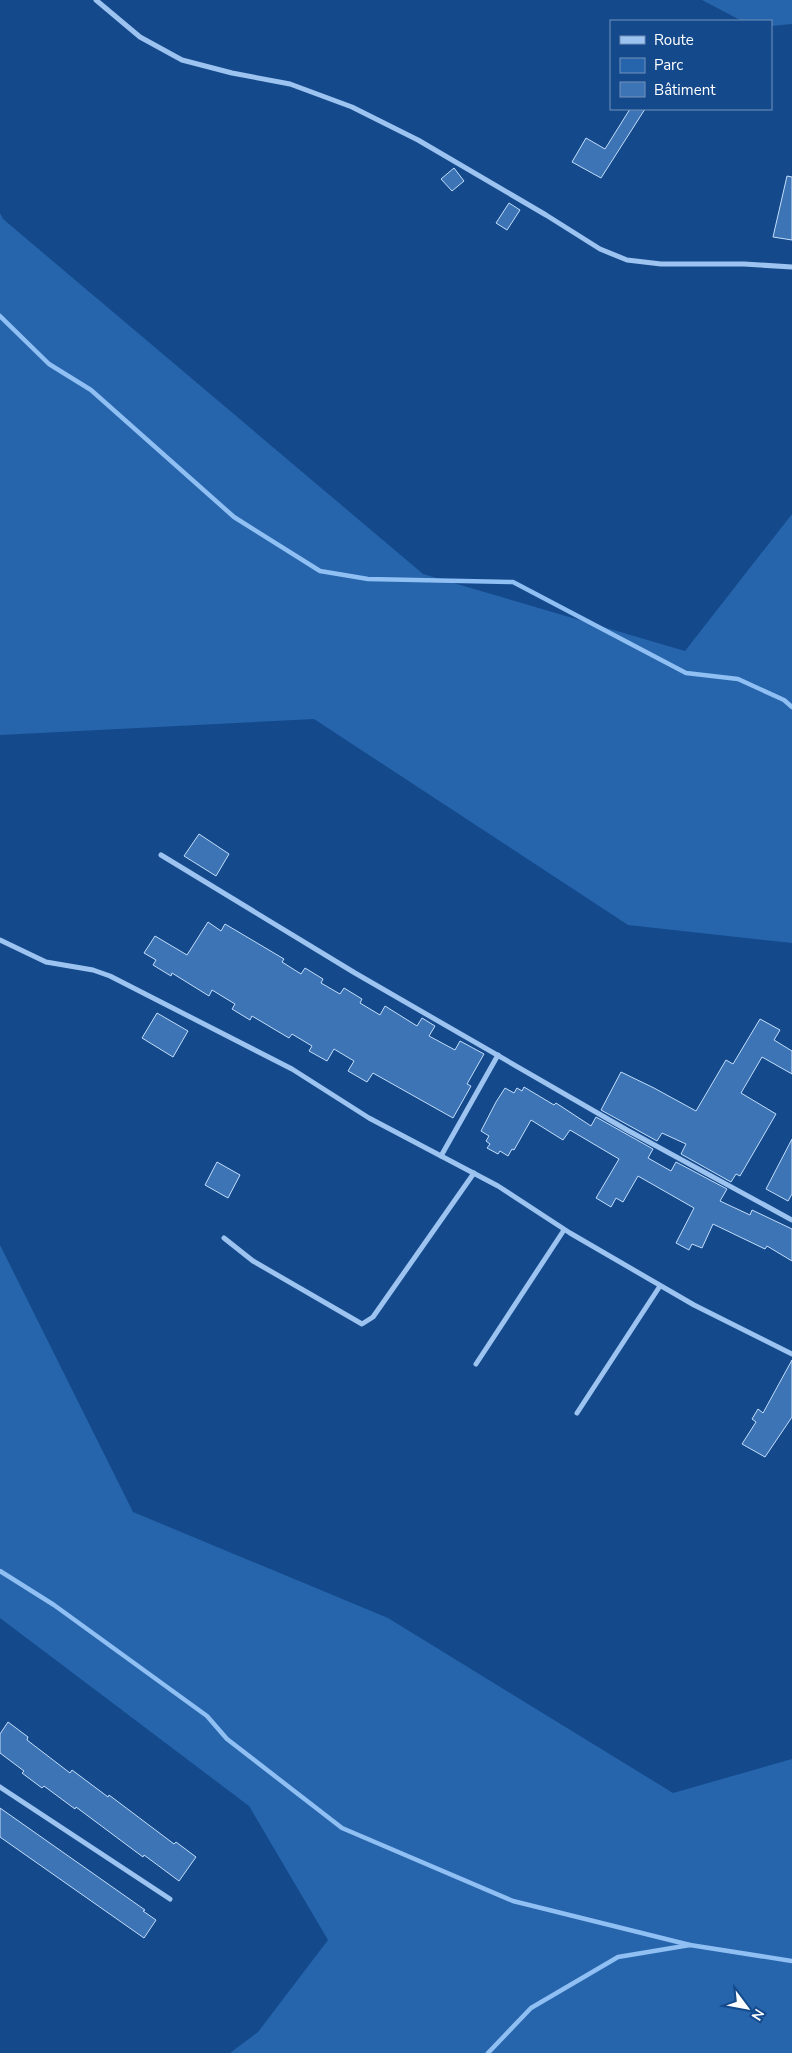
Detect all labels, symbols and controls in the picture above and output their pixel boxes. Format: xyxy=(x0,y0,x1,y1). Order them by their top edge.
legend xyxy=(610,20,772,110)
text: Route xyxy=(654,30,694,50)
text: Parc xyxy=(654,55,683,75)
text: Bâtiment xyxy=(654,80,716,100)
north arrow xyxy=(722,1983,772,2033)
text: N xyxy=(747,2005,768,2024)

